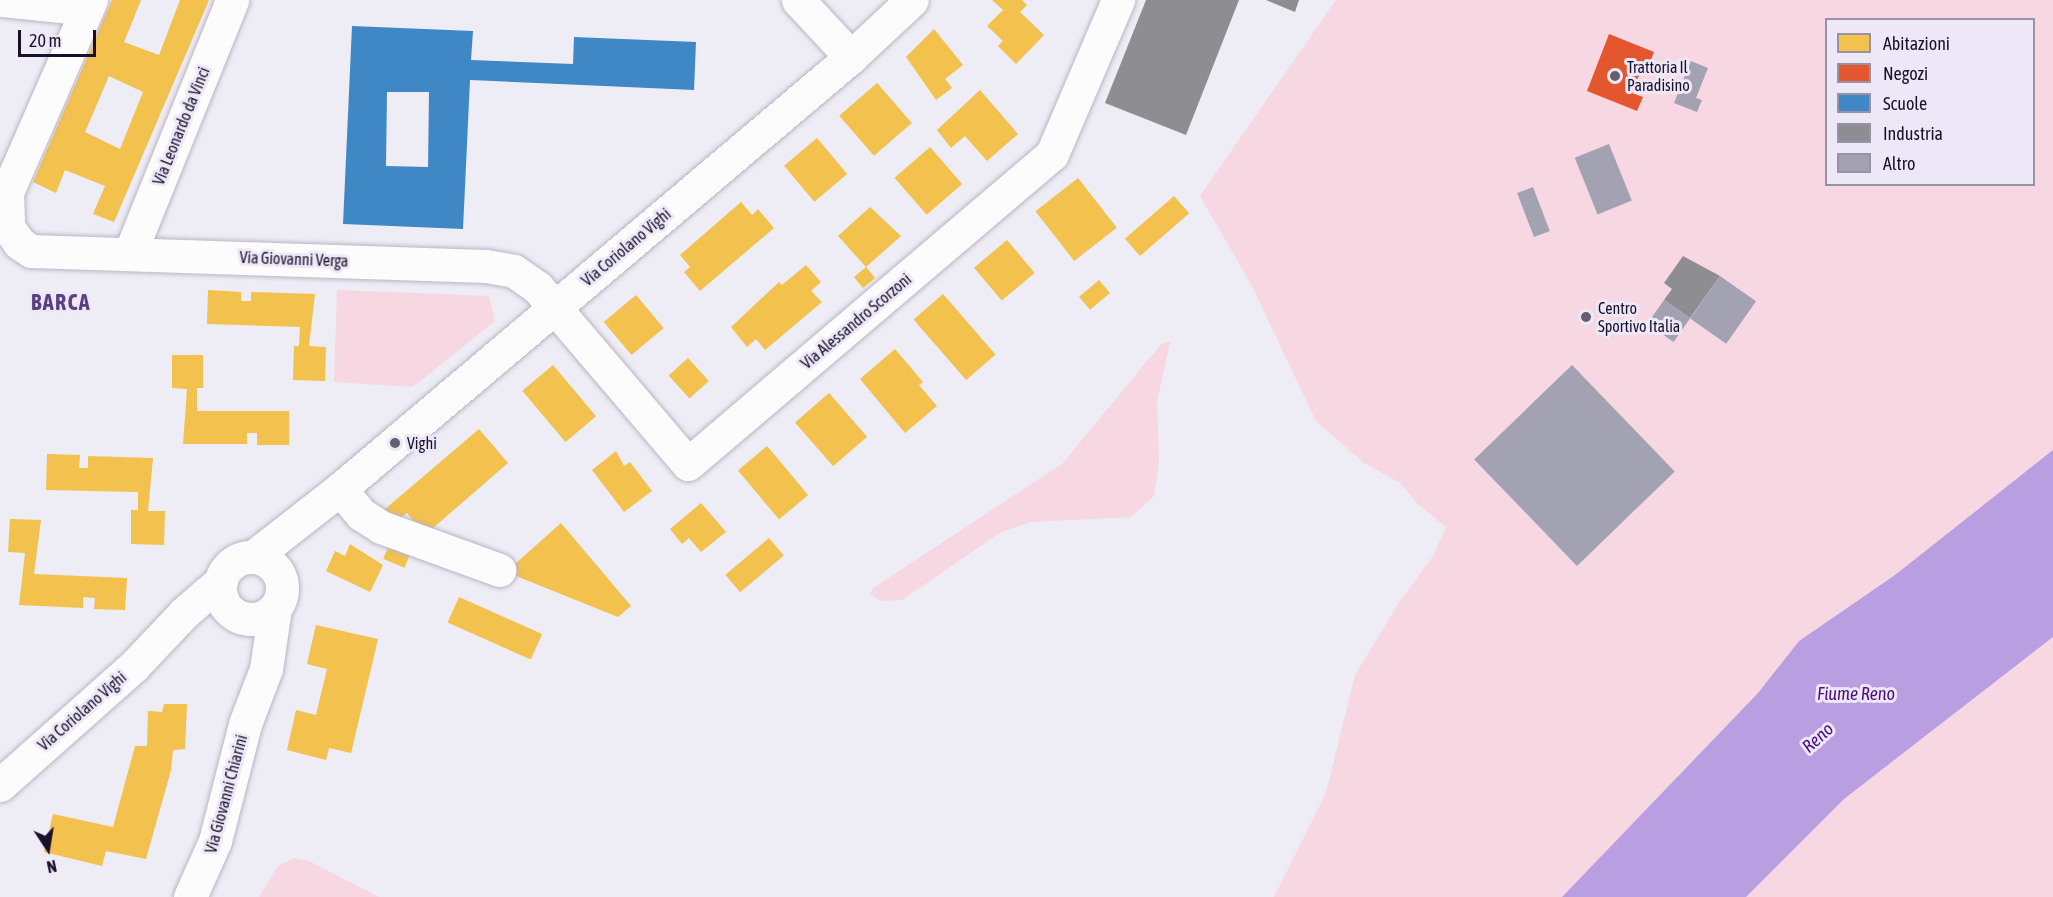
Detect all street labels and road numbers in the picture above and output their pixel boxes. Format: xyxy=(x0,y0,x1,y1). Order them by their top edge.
street label: Via Leonardo da Vinci xyxy=(149,64,213,188)
street label: Via Coriolano Vighi xyxy=(577,204,675,290)
street label: Via Giovanni Verga xyxy=(239,248,349,270)
street label: Via Alessandro Scorzoni xyxy=(797,269,915,373)
street label: Via Coriolano Vighi xyxy=(34,667,130,755)
street label: Via Giovanni Chiarini xyxy=(201,733,251,855)

